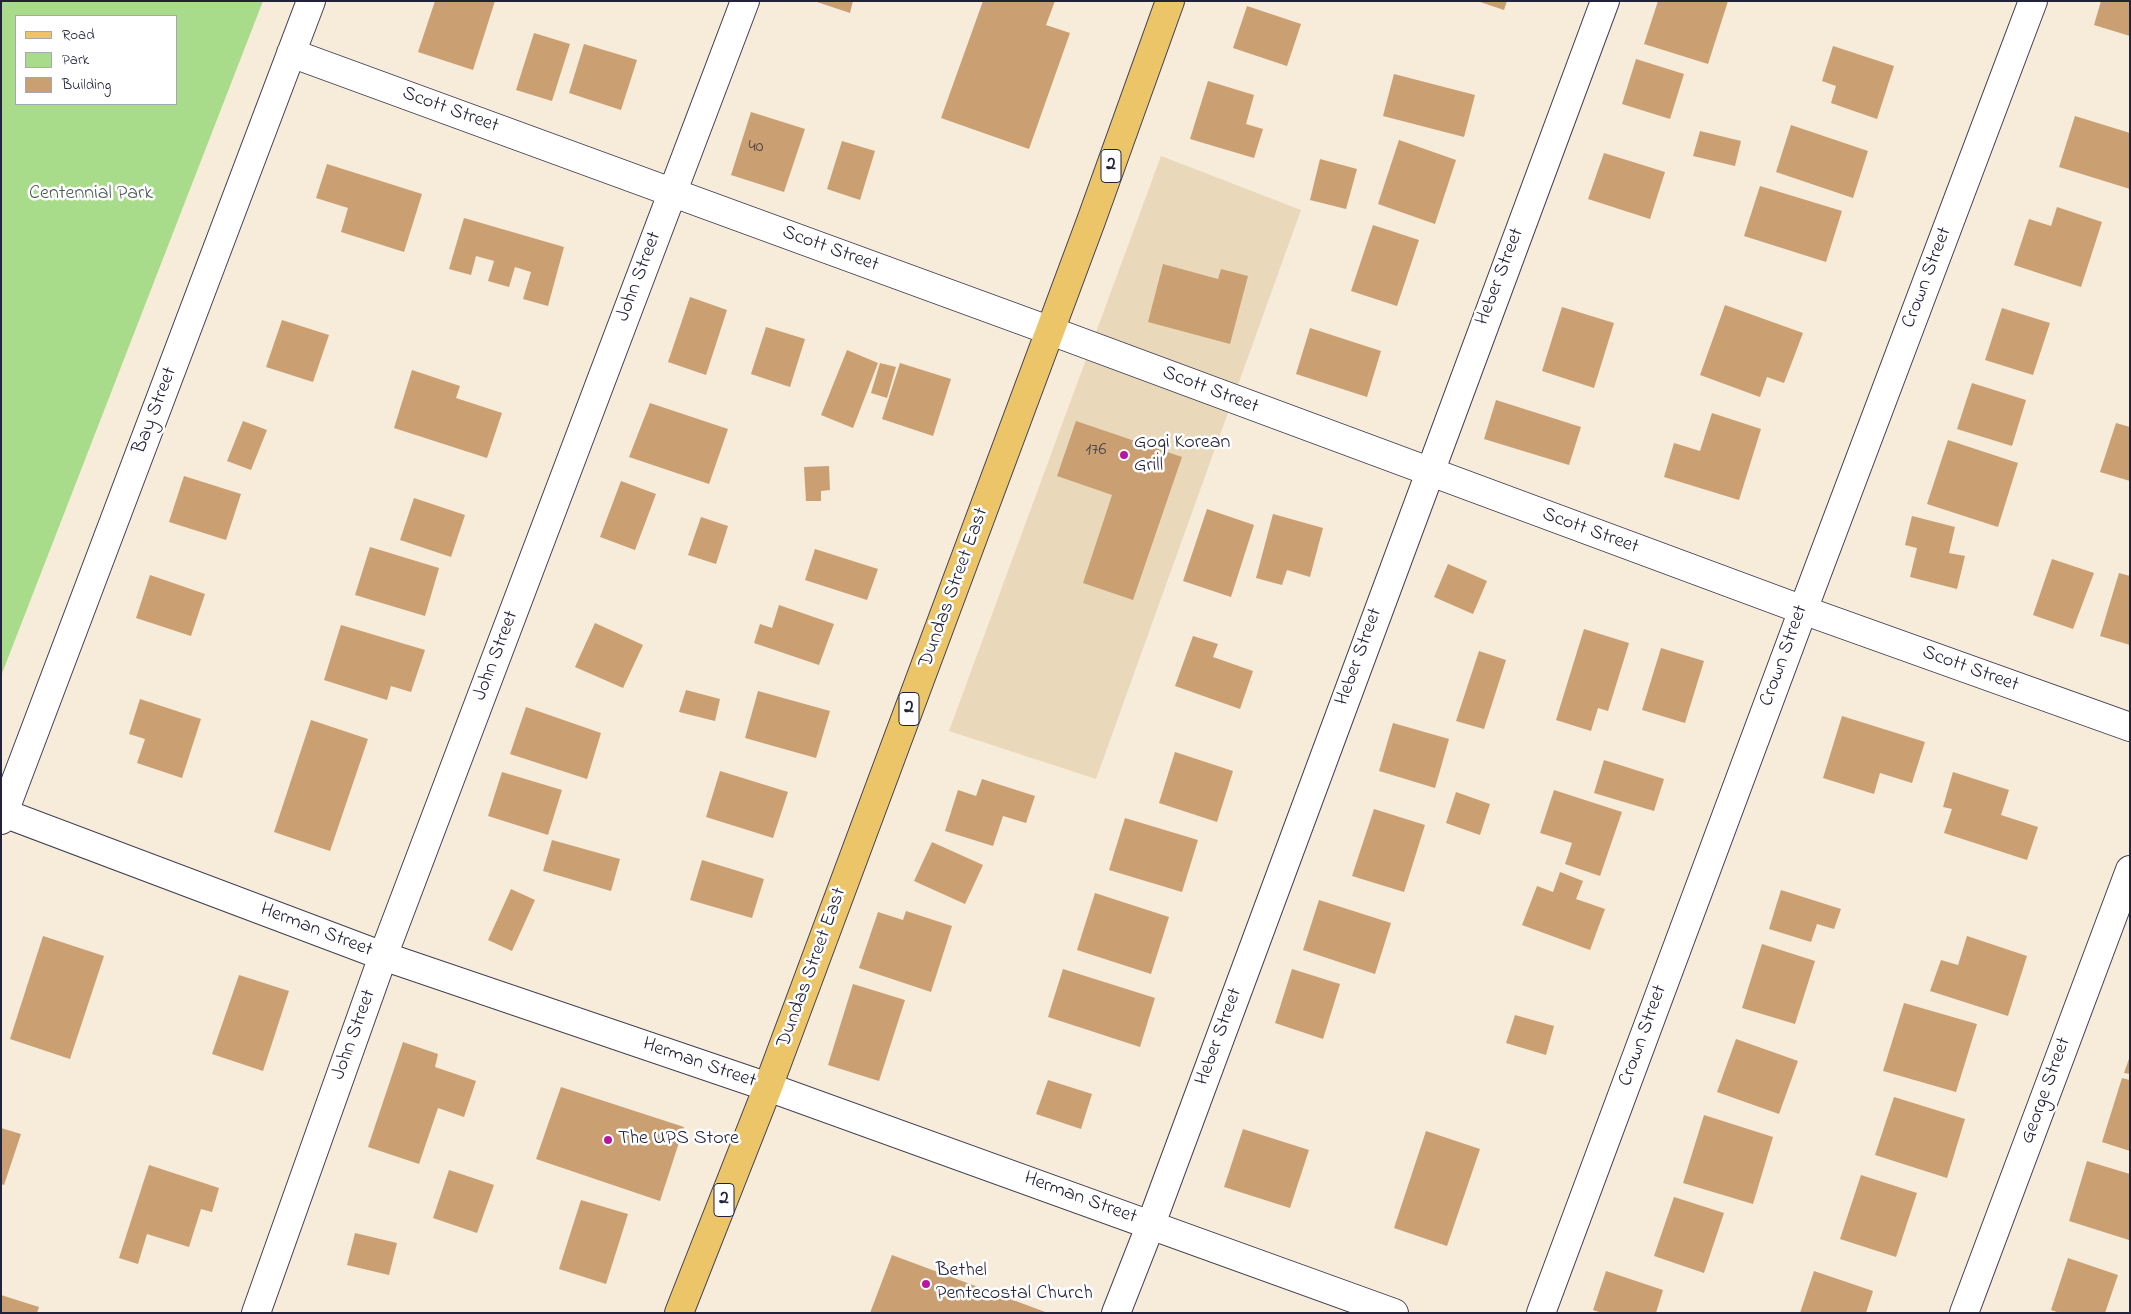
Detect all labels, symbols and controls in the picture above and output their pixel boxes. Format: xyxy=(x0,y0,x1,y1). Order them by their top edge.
legend xyxy=(15,15,178,105)
text: Road xyxy=(62,24,95,46)
text: Park xyxy=(62,49,89,71)
text: Building xyxy=(62,74,111,96)
street label: Scott Street xyxy=(398,82,502,140)
house number: 40 xyxy=(748,137,764,159)
road number: 2 xyxy=(1101,150,1121,182)
park label: Centennial Park xyxy=(29,183,153,207)
street label: Scott Street xyxy=(778,221,882,279)
street label: Crown Street xyxy=(1898,224,1958,332)
street label: Heber Street xyxy=(1472,225,1530,329)
street label: John Street xyxy=(612,229,668,325)
street label: Scott Street xyxy=(1159,362,1261,420)
street label: Bay Street xyxy=(129,364,183,458)
place label: Gogi Korean Grill xyxy=(1134,432,1230,479)
house number: 176 xyxy=(1085,440,1107,462)
marker: Gogi Korean Grill xyxy=(1118,449,1130,461)
street label: Scott Street xyxy=(1538,503,1642,561)
street label: Dundas Street East xyxy=(915,505,995,671)
street label: Crown Street xyxy=(1756,602,1814,710)
street label: Heber Street xyxy=(1331,605,1389,709)
street label: John Street xyxy=(469,608,525,704)
street label: Scott Street xyxy=(1918,641,2022,699)
road number: 2 xyxy=(899,692,919,726)
street label: Dundas Street East xyxy=(773,885,853,1051)
street label: Herman Street xyxy=(256,899,376,963)
street label: Crown Street xyxy=(1615,982,1673,1090)
street label: Heber Street xyxy=(1191,985,1249,1089)
street label: John Street xyxy=(328,987,382,1083)
street label: Herman Street xyxy=(639,1033,759,1095)
street label: George Street xyxy=(2017,1035,2077,1147)
place label: The UPS Store xyxy=(618,1128,739,1152)
marker: The UPS Store xyxy=(602,1134,614,1146)
street label: Herman Street xyxy=(1020,1167,1140,1231)
road number: 2 xyxy=(714,1184,734,1216)
place label: Bethel Pentecostal Church xyxy=(936,1260,1093,1307)
marker: Bethel Pentecostal Church xyxy=(920,1278,932,1290)

